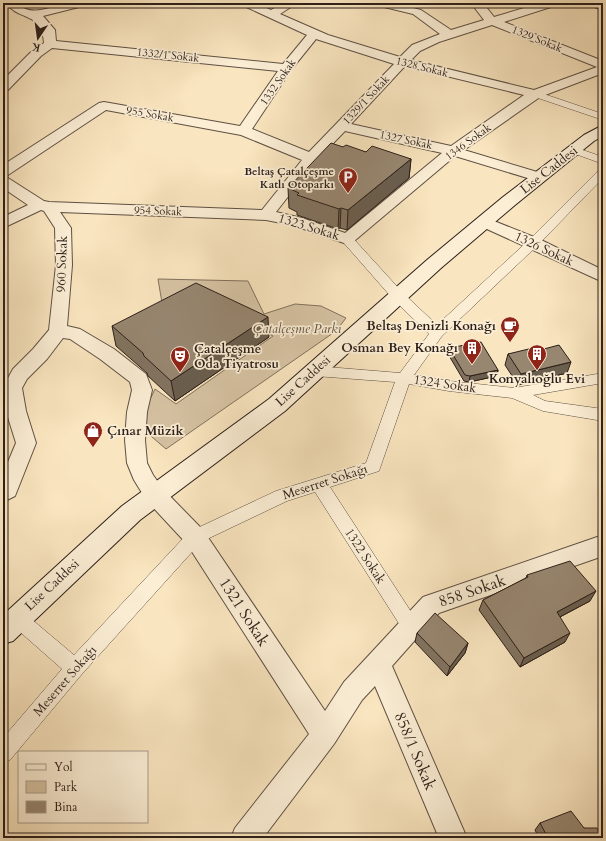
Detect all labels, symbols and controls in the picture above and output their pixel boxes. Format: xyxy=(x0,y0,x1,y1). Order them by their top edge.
north arrow xyxy=(18,18,58,58)
street label: 1329 Sokak xyxy=(509,22,565,56)
text: K xyxy=(30,39,42,56)
street label: 1332/1 Sokak xyxy=(136,44,200,66)
street label: 1328 Sokak xyxy=(394,53,450,81)
street label: 1332 Sokak xyxy=(257,56,300,108)
street label: 1329/1 Sokak xyxy=(339,72,393,128)
street label: 955 Sokak xyxy=(125,102,175,126)
street label: 1346 Sokak xyxy=(442,120,494,164)
street label: 1327 Sokak xyxy=(378,127,434,153)
street label: Lise Caddesi xyxy=(516,142,582,198)
place label: Beltaş Çatalçeşme Katlı Otoparkı xyxy=(244,164,334,192)
parking icon: Beltaş Çatalçeşme Katlı Otoparkı xyxy=(337,166,359,194)
street label: 954 Sokak xyxy=(134,203,182,219)
street label: 1323 Sokak xyxy=(276,209,342,245)
street label: 1326 Sokak xyxy=(512,227,576,271)
street label: 960 Sokak xyxy=(52,235,72,293)
cafe icon: Beltaş Denizli Konağı xyxy=(499,315,521,343)
place label: Beltaş Denizli Konağı xyxy=(366,317,496,335)
park label: Çatalçeşme Parkı xyxy=(253,320,342,338)
building icon: Osman Bey Konağı xyxy=(461,337,483,365)
place label: Osman Bey Konağı xyxy=(341,339,458,357)
place label: Çatalçeşme Oda Tiyatrosu xyxy=(194,340,280,373)
building icon: Konyalıoğlu Evi xyxy=(526,343,548,371)
theatre icon: Çatalçeşme Oda Tiyatrosu xyxy=(169,345,191,373)
street label: Lise Caddesi xyxy=(271,351,335,411)
place label: Konyalıoğlu Evi xyxy=(489,370,585,388)
street label: 1324 Sokak xyxy=(412,371,478,397)
shop icon: Çınar Müzik xyxy=(82,420,104,448)
place label: Çınar Müzik xyxy=(107,422,184,440)
street label: Meserret Sokağı xyxy=(280,460,370,504)
street label: 1322 Sokak xyxy=(340,525,390,587)
street label: Lise Caddesi xyxy=(21,555,83,615)
street label: 858 Sokak xyxy=(436,569,509,613)
street label: 1321 Sokak xyxy=(214,573,275,651)
street label: Meserret Sokağı xyxy=(29,641,101,720)
street label: 858/1 Sokak xyxy=(389,709,442,794)
legend xyxy=(18,751,148,823)
text: Yol xyxy=(54,759,73,775)
text: Park xyxy=(54,779,78,795)
text: Bina xyxy=(54,799,78,815)

